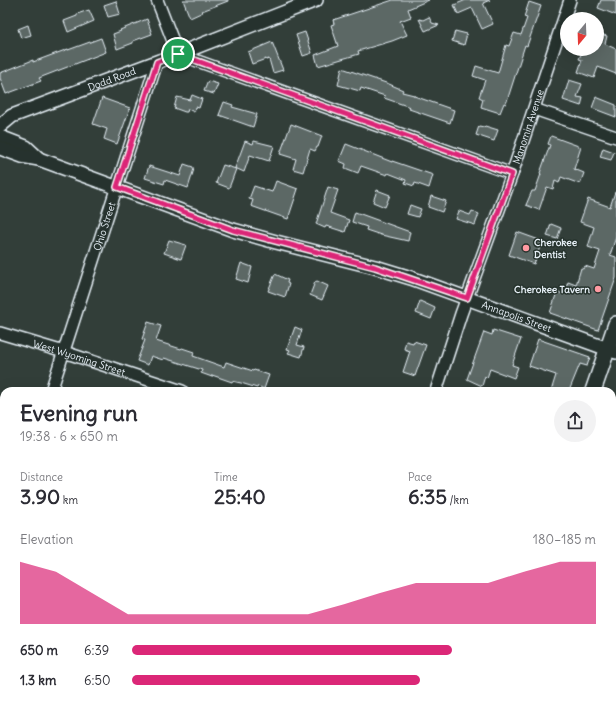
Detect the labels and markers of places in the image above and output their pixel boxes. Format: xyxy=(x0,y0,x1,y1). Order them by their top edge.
pin xyxy=(161,37,195,71)
place label: Cherokee Dentist xyxy=(534,236,578,261)
marker: Cherokee Dentist xyxy=(521,243,531,253)
place label: Cherokee Tavern xyxy=(514,283,590,296)
marker: Cherokee Tavern xyxy=(593,284,603,294)

